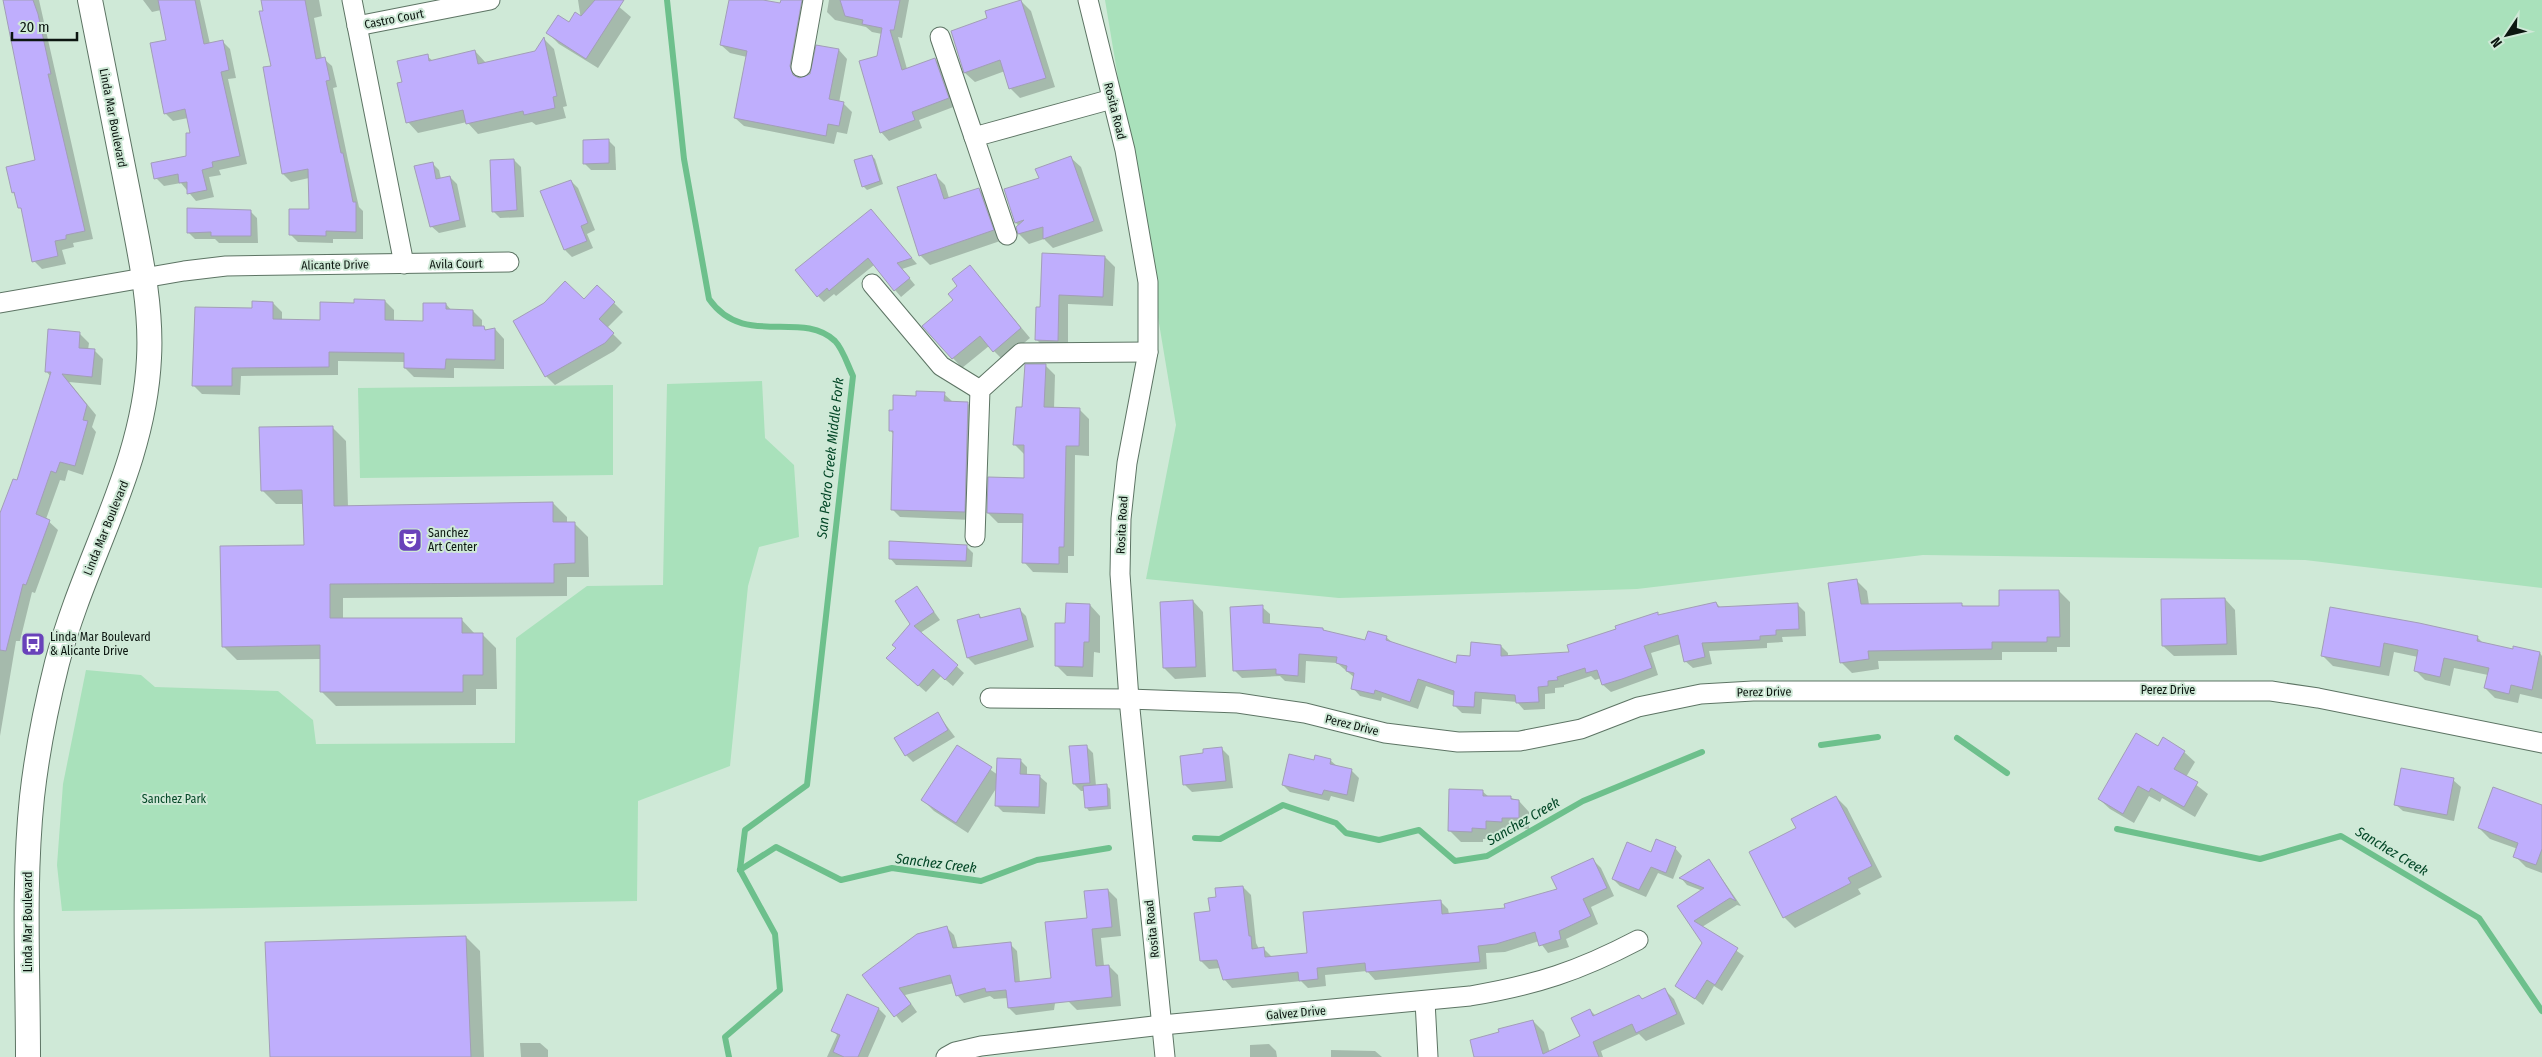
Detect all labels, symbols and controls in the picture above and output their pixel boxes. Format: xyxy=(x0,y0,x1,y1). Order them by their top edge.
street label: Castro Court xyxy=(363,6,425,32)
scale bar xyxy=(12,10,78,42)
north arrow xyxy=(2482,10,2532,60)
text: 20 m xyxy=(20,18,50,36)
text: N xyxy=(2487,34,2506,50)
street label: Linda Mar Boulevard xyxy=(97,67,129,169)
street label: Rosita Road xyxy=(1101,81,1129,141)
street label: Alicante Drive xyxy=(301,257,369,273)
street label: Avila Court xyxy=(429,257,483,271)
water label: San Pedro Creek Middle Fork xyxy=(813,377,847,540)
street label: Linda Mar Boulevard xyxy=(81,479,131,577)
street label: Rosita Road xyxy=(1113,496,1131,554)
place label: Sanchez Art Center xyxy=(428,526,478,554)
theatre icon: Sanchez Art Center xyxy=(397,527,423,553)
place label: Linda Mar Boulevard & Alicante Drive xyxy=(50,630,151,658)
bus stop icon: Linda Mar Boulevard & Alicante Drive xyxy=(20,631,46,657)
street label: Perez Drive xyxy=(2141,683,2195,697)
street label: Perez Drive xyxy=(1737,685,1791,699)
street label: Perez Drive xyxy=(1324,712,1380,738)
park label: Sanchez Park xyxy=(142,792,207,806)
water label: Sanchez Creek xyxy=(1483,794,1563,850)
water label: Sanchez Creek xyxy=(2352,823,2431,880)
water label: Sanchez Creek xyxy=(893,850,977,877)
street label: Linda Mar Boulevard xyxy=(21,872,35,972)
street label: Rosita Road xyxy=(1142,899,1162,959)
street label: Galvez Drive xyxy=(1266,1003,1326,1023)

